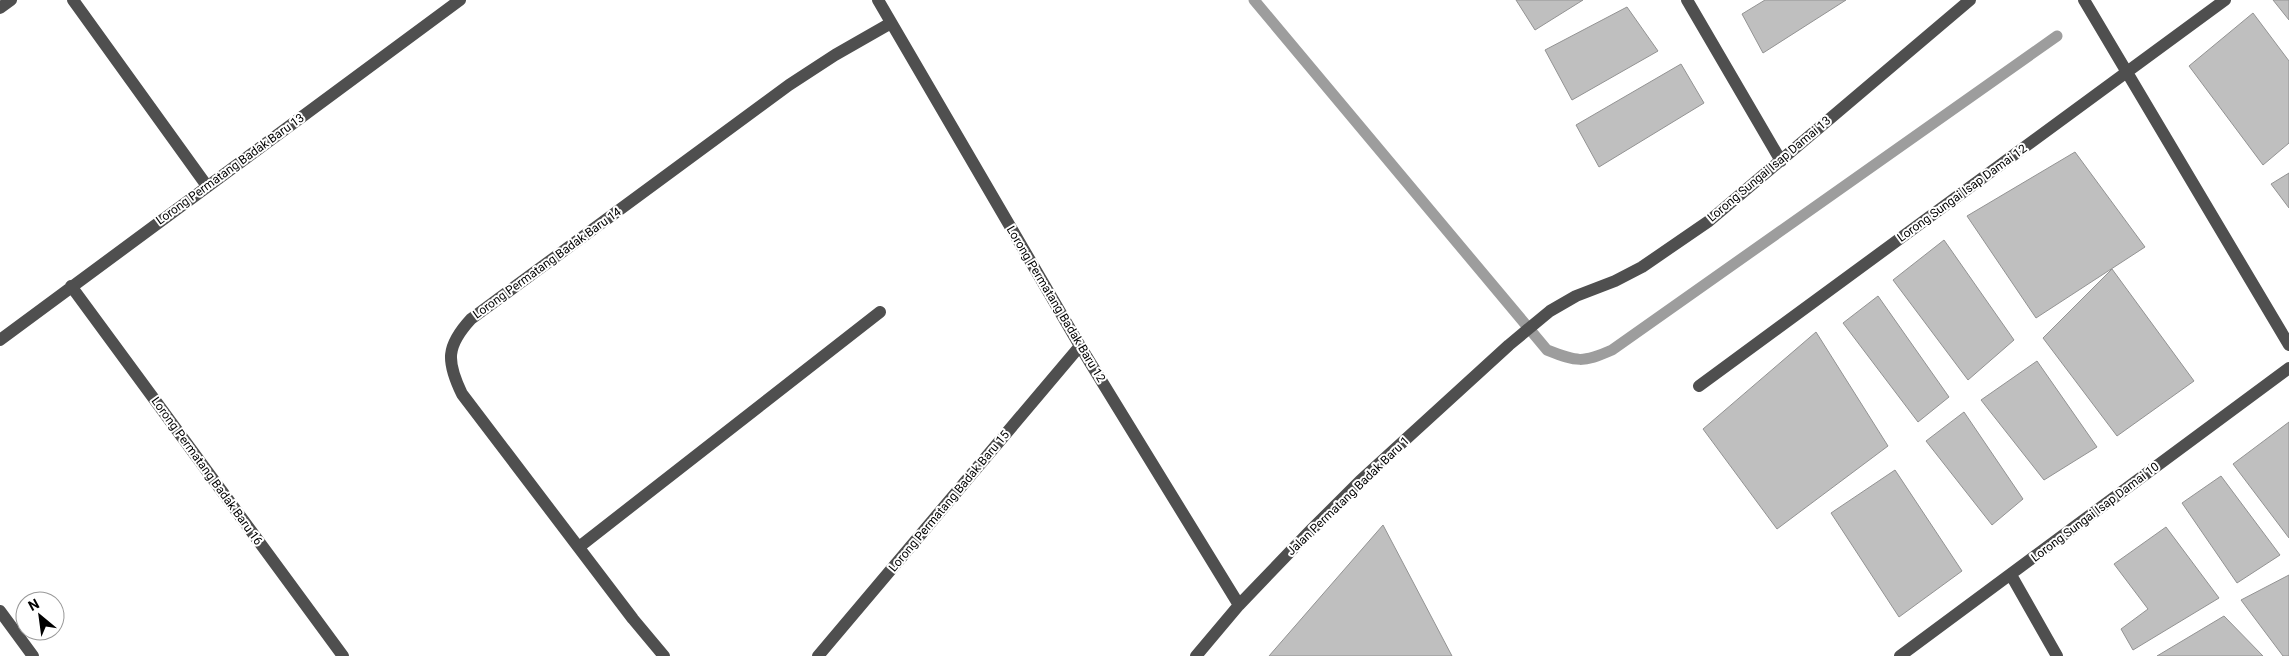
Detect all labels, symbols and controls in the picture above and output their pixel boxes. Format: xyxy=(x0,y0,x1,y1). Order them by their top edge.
street label: Lorong Permatang Badak Baru 13 xyxy=(153,111,307,227)
street label: Lorong Sungai Isap Damai 13 xyxy=(1705,113,1833,225)
street label: Lorong Sungai Isap Damai 12 xyxy=(1895,141,2030,245)
street label: Lorong Permatang Badak Baru 14 xyxy=(470,204,624,321)
street label: Lorong Permatang Badak Baru 12 xyxy=(1004,223,1108,385)
street label: Lorong Permatang Badak Baru 16 xyxy=(149,394,266,548)
street label: Lorong Permatang Badak Baru 15 xyxy=(886,427,1012,574)
street label: Jalan Permatang Badak Baru 1 xyxy=(1284,434,1412,558)
street label: Lorong Sungai Isap Damai 10 xyxy=(2028,459,2162,565)
north arrow xyxy=(15,591,65,641)
text: N xyxy=(25,595,42,614)

